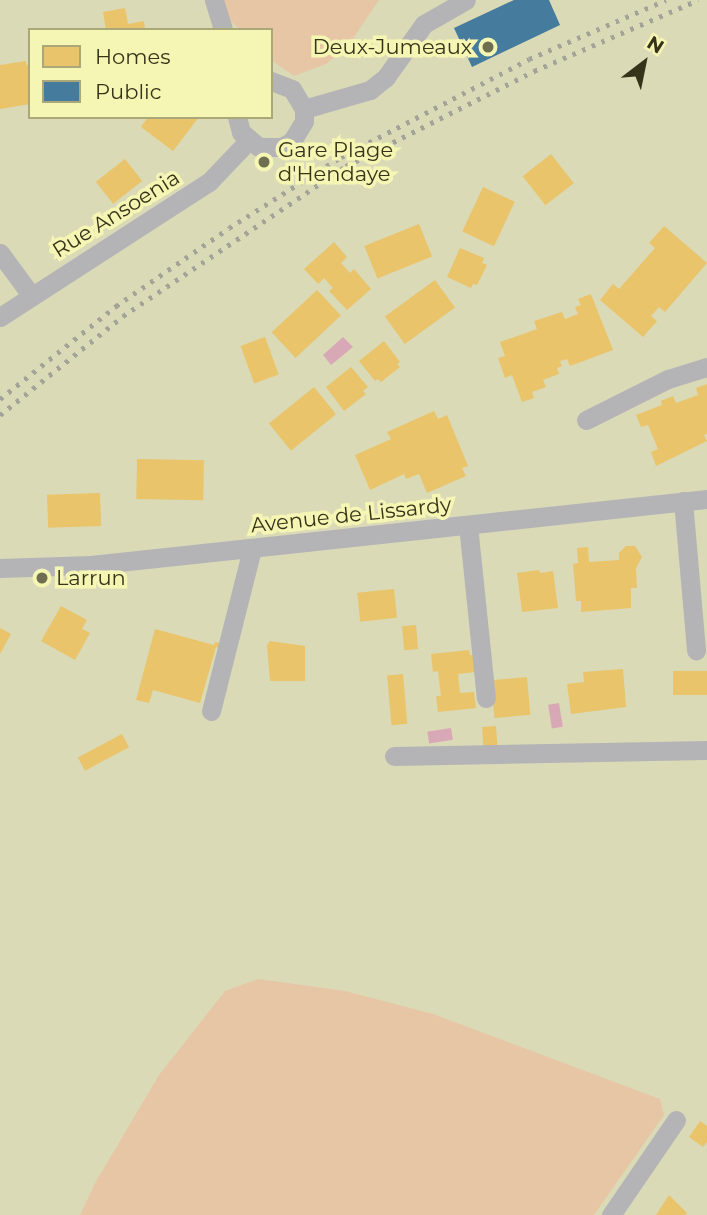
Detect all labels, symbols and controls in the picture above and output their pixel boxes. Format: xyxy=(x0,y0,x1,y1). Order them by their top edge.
legend xyxy=(28,28,273,119)
north arrow xyxy=(609,28,679,98)
text: N xyxy=(643,31,668,59)
place label: Deux-Jumeaux xyxy=(313,34,472,60)
marker: Deux-Jumeaux xyxy=(478,37,498,57)
text: Homes xyxy=(95,44,170,69)
text: Public xyxy=(95,79,162,104)
place label: Gare Plage d'Hendaye xyxy=(278,137,393,187)
marker: Gare Plage d'Hendaye xyxy=(256,154,272,170)
street label: Rue Ansoenia xyxy=(48,165,184,263)
street label: Avenue de Lissardy xyxy=(249,492,453,538)
place label: Larrun xyxy=(56,565,126,591)
marker: Larrun xyxy=(34,570,50,586)

